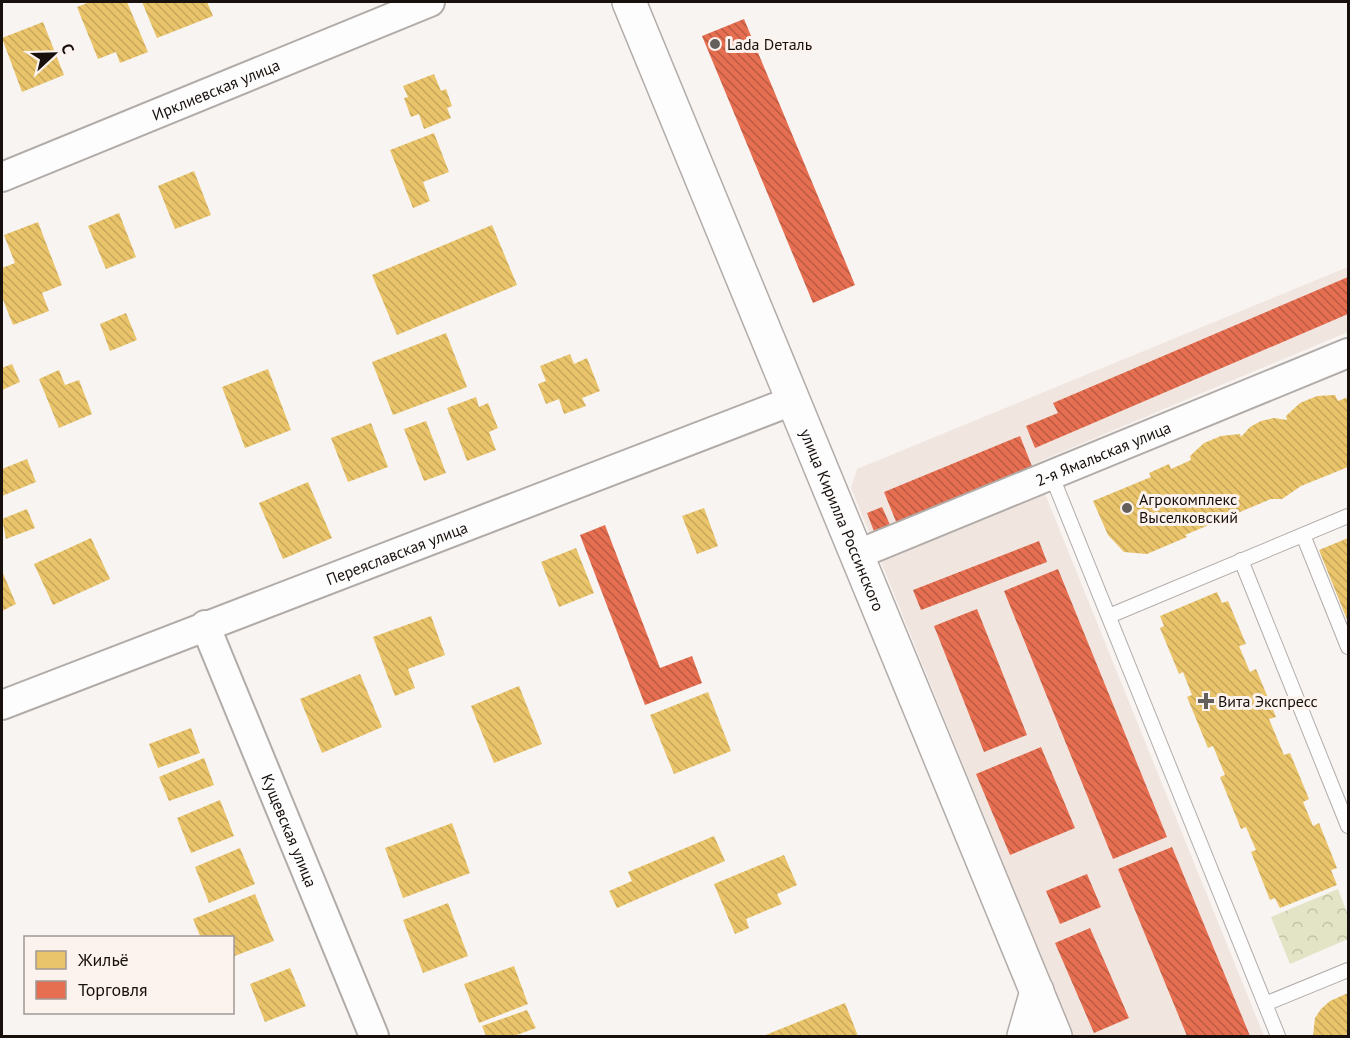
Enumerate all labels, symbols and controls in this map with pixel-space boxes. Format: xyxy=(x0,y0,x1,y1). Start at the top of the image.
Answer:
north arrow xyxy=(24,24,84,84)
place label: Lada Dеталь xyxy=(727,34,812,54)
marker: Lada Dеталь xyxy=(708,37,722,51)
text: С xyxy=(57,40,79,56)
street label: Ирклиевская улица xyxy=(149,55,283,125)
street label: 2-я Ямальская улица xyxy=(1032,417,1174,490)
street label: улица Кирилла Россинского xyxy=(796,426,889,614)
place label: Агрокомплекс Выселковский xyxy=(1139,489,1238,527)
marker: Агрокомплекс Выселковский xyxy=(1120,501,1134,515)
street label: Переяславская улица xyxy=(323,517,470,589)
place label: Вита Экспресс xyxy=(1218,691,1318,711)
marker: Вита Экспресс xyxy=(1199,694,1213,708)
street label: Кущевская улица xyxy=(257,771,322,890)
legend xyxy=(24,936,234,1014)
text: Жильё xyxy=(77,948,129,971)
text: Торговля xyxy=(78,978,148,1001)

